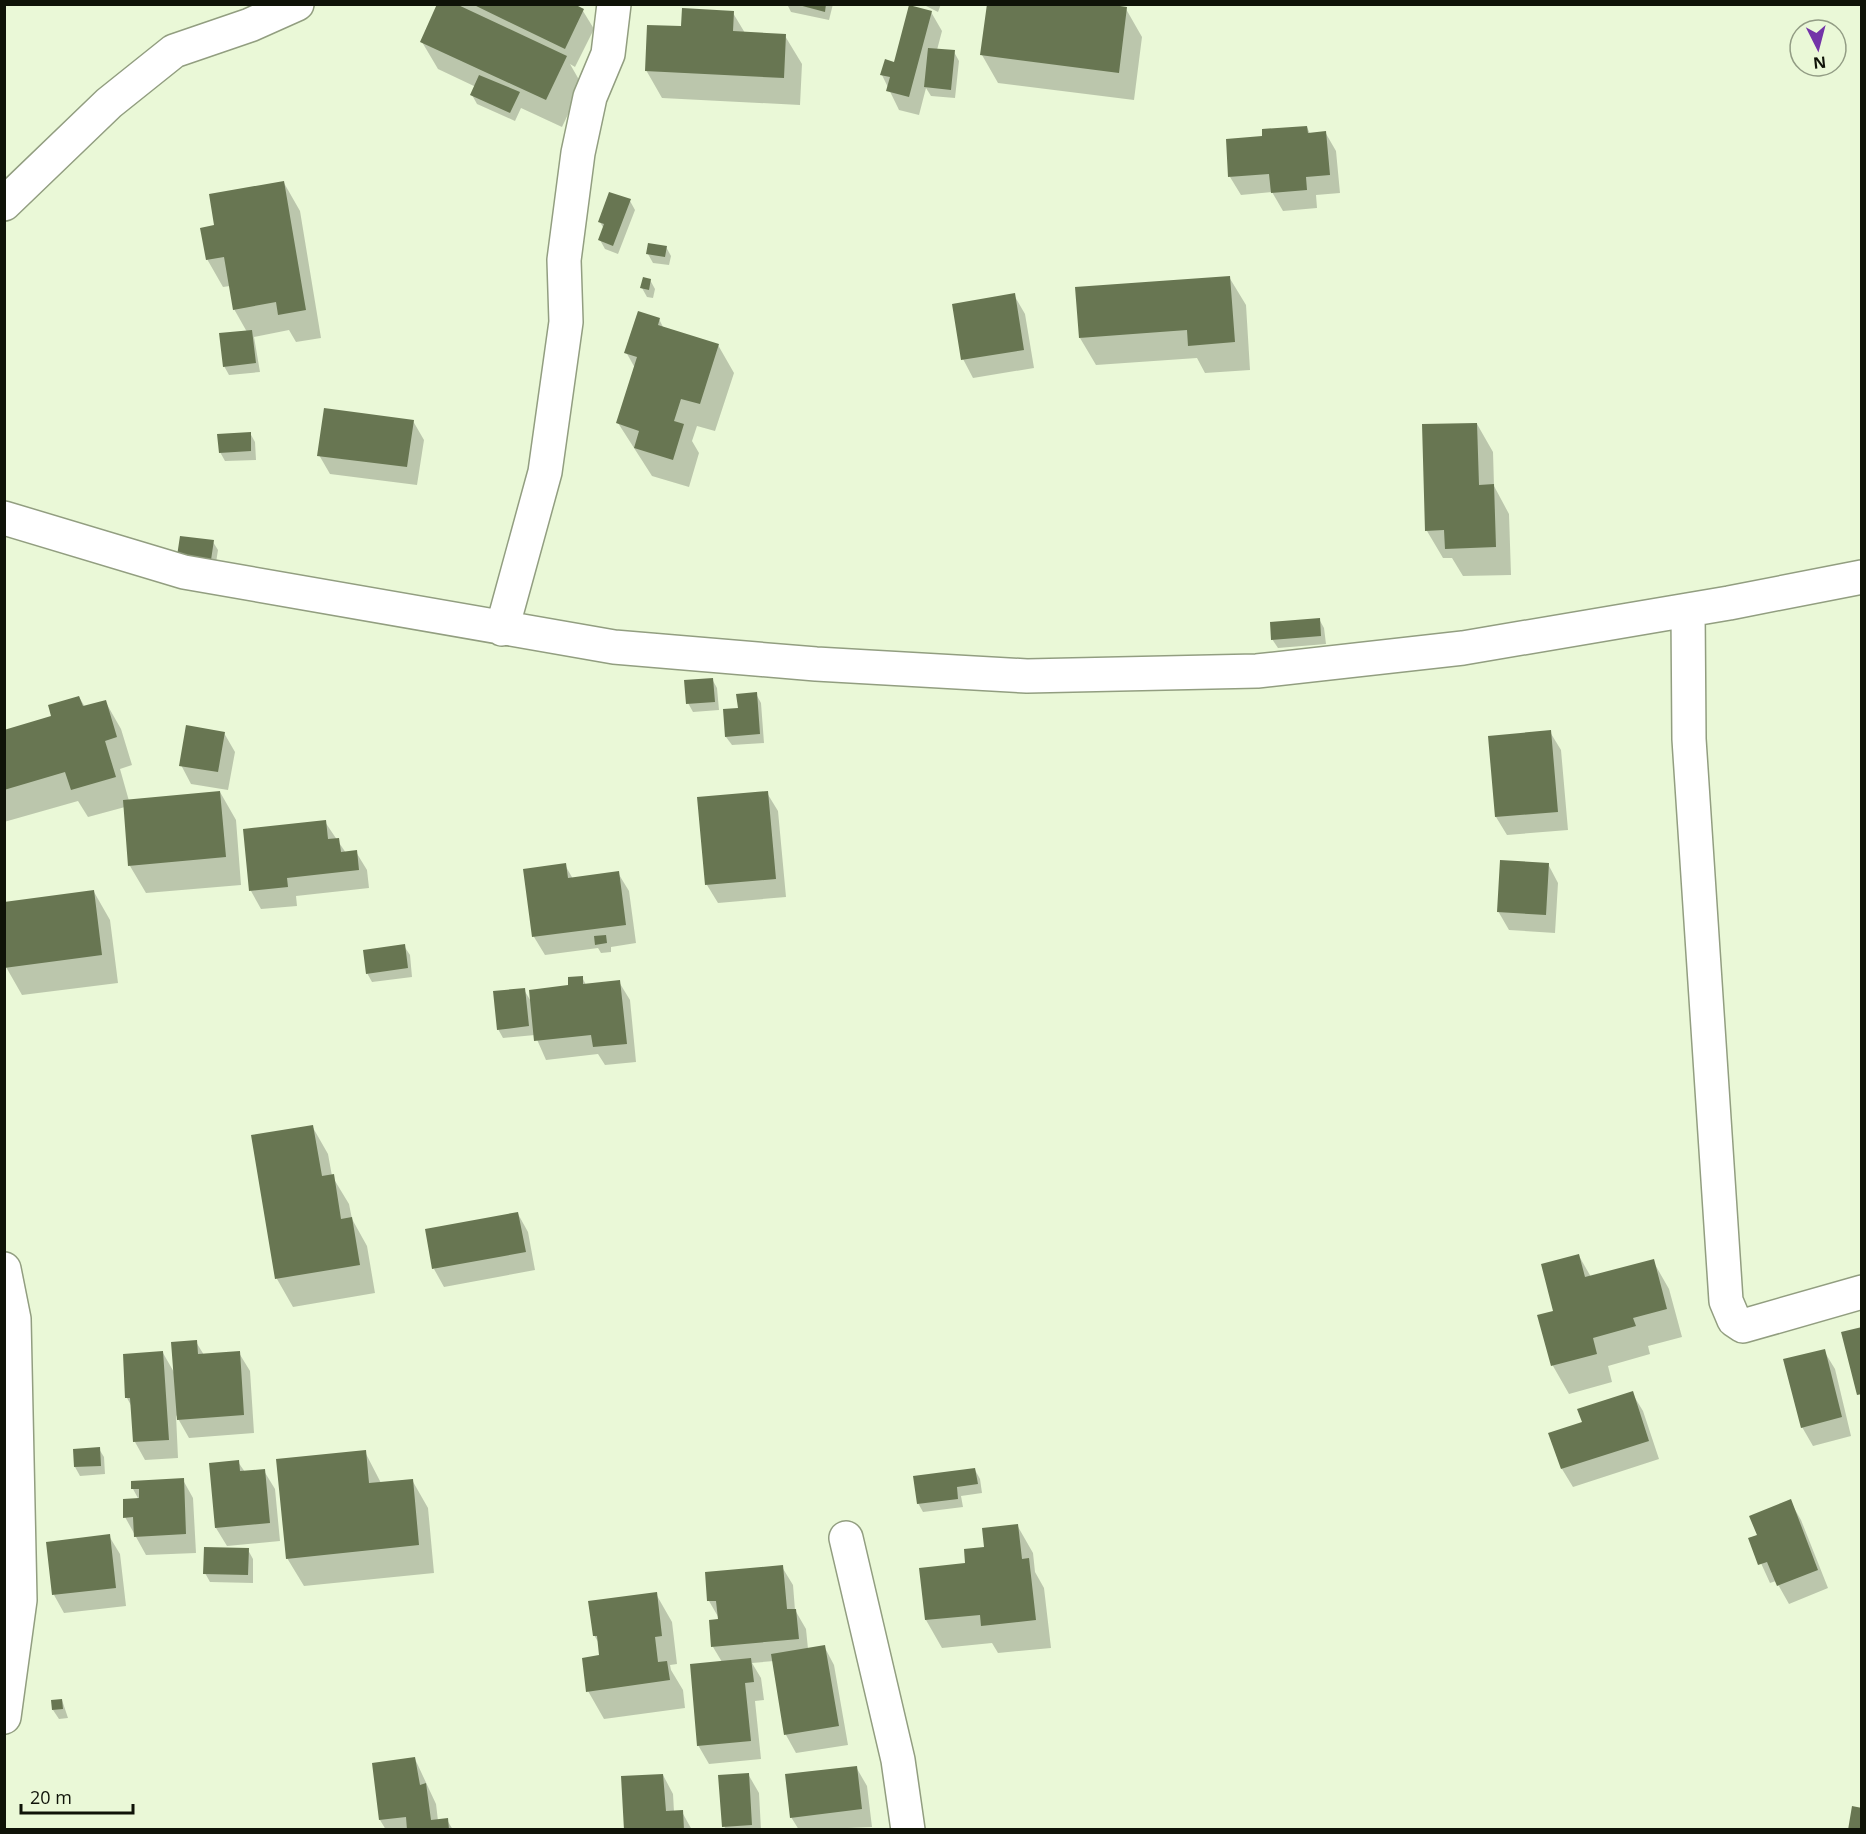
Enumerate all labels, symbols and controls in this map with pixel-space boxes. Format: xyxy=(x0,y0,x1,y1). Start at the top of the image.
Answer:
north arrow xyxy=(1788,18,1848,78)
text: N xyxy=(1812,51,1827,75)
scale bar xyxy=(21,1777,134,1815)
text: 20 m xyxy=(30,1785,72,1809)

